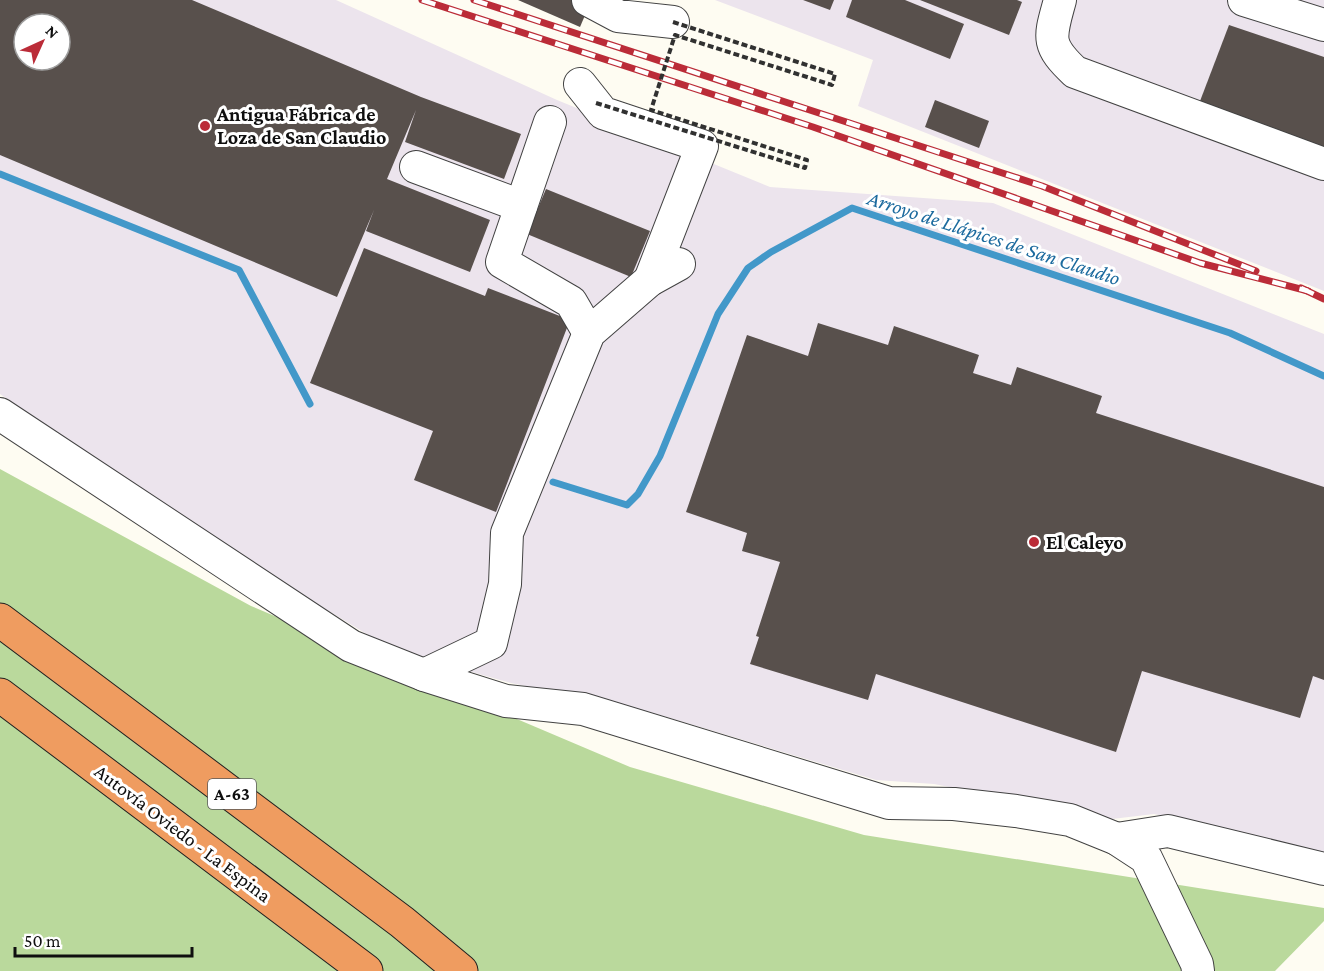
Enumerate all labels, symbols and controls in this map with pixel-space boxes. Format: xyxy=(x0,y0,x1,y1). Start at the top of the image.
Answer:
north arrow xyxy=(12,12,72,72)
text: N xyxy=(42,22,62,42)
place label: Antigua Fábrica de Loza de San Claudio xyxy=(216,103,386,148)
marker: Antigua Fábrica de Loza de San Claudio xyxy=(198,119,212,133)
water label: Arroyo de Llápices de San Claudio xyxy=(864,185,1123,290)
place label: El Caleyo xyxy=(1046,531,1124,553)
marker: El Caleyo xyxy=(1027,535,1041,549)
street label: Autovía Oviedo - La Espina xyxy=(90,760,275,907)
road number: A-63 xyxy=(208,779,256,809)
scale bar xyxy=(15,920,192,958)
text: 50 m xyxy=(24,931,61,951)

